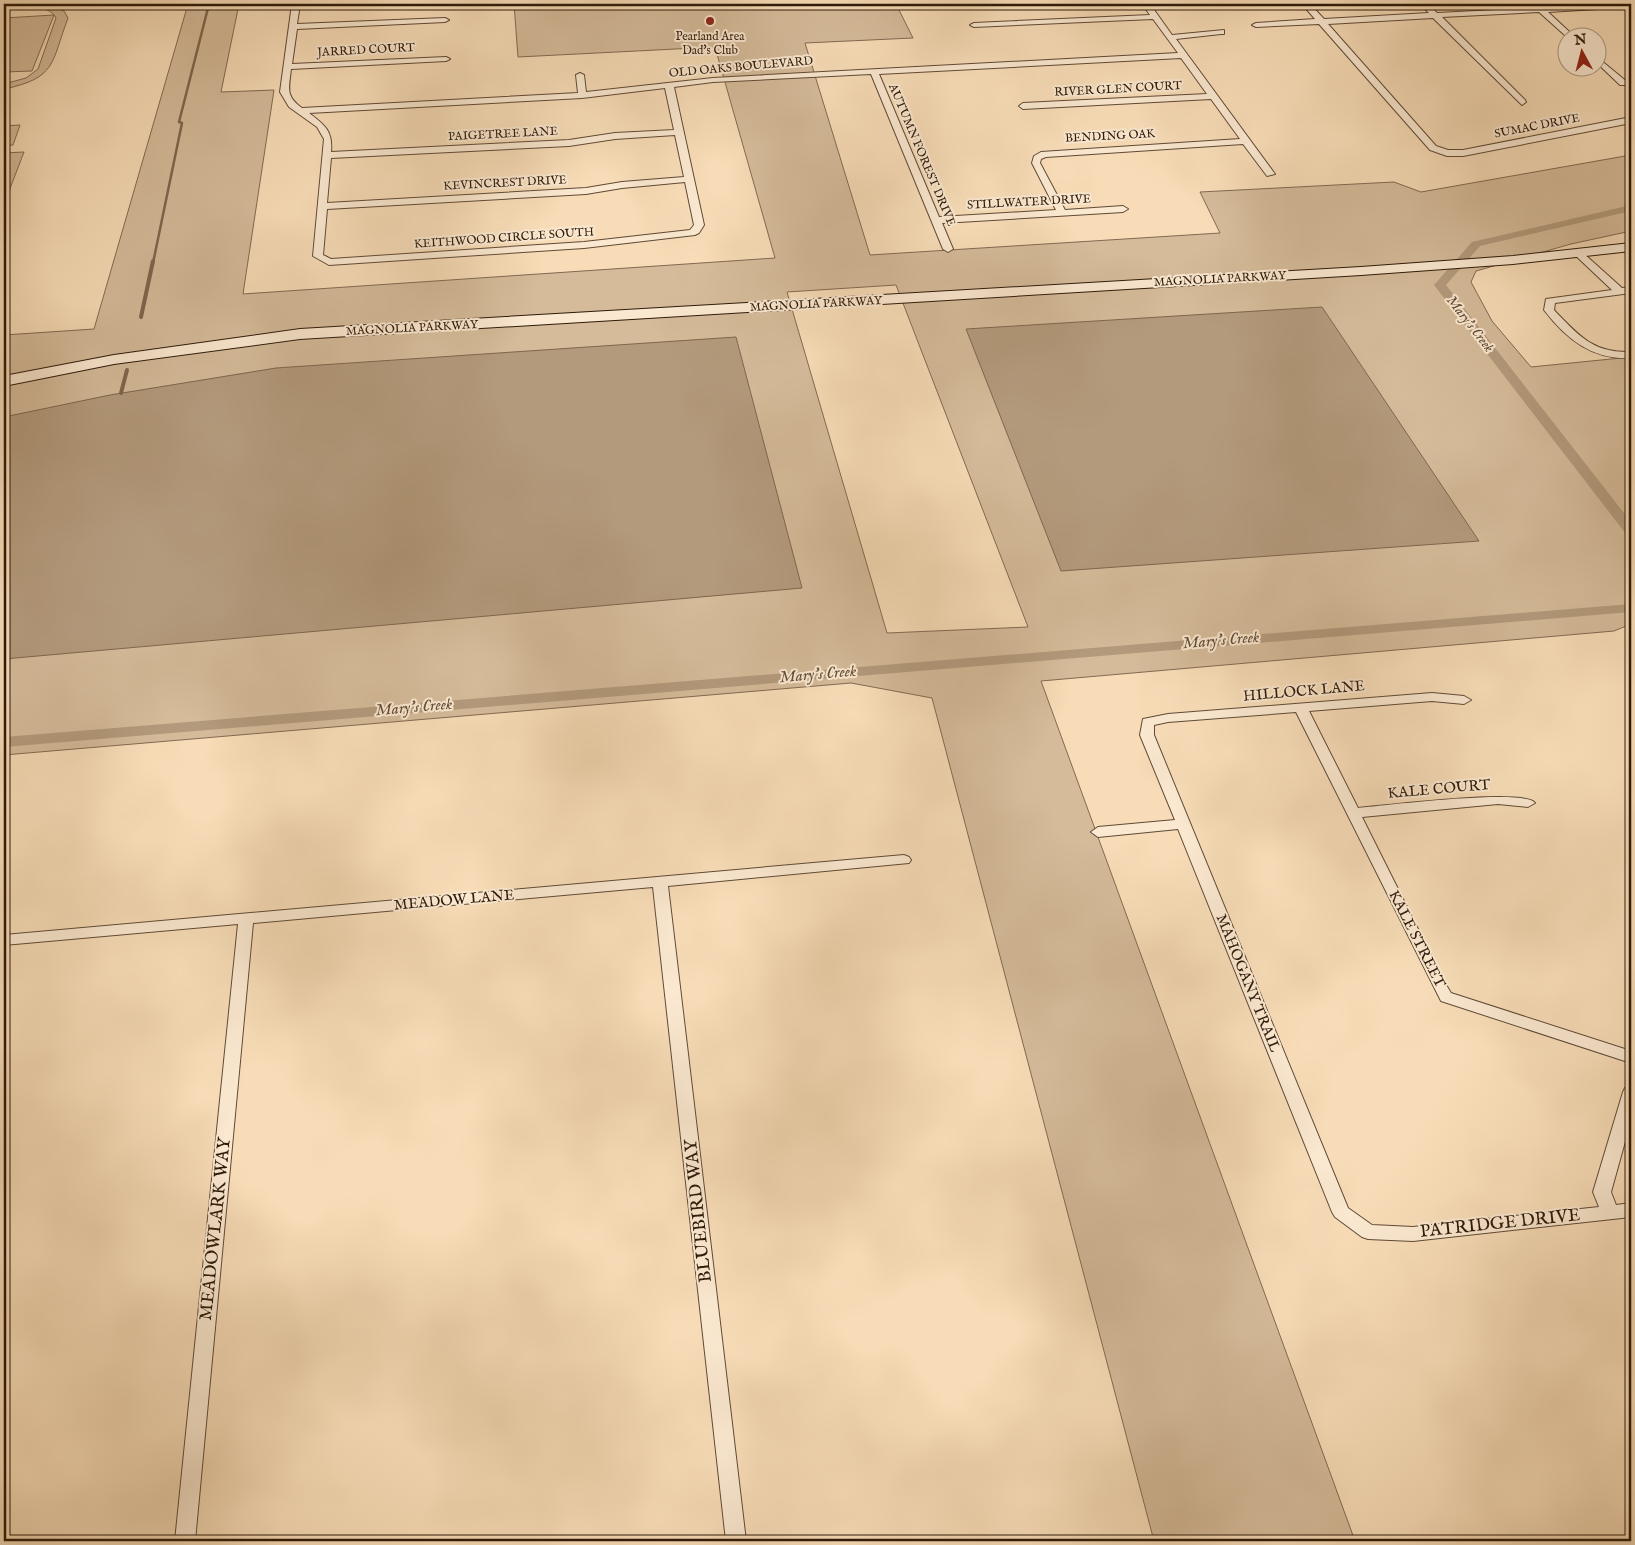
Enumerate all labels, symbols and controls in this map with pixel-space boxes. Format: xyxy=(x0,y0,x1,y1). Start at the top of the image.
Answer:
marker: Pearland Area Dad's Club xyxy=(704,15,716,27)
north arrow xyxy=(1558,28,1608,78)
place label: Pearland Area Dad's Club xyxy=(676,29,745,58)
text: N xyxy=(1572,30,1588,50)
street label: JARRED COURT xyxy=(315,40,415,61)
street label: OLD OAKS BOULEVARD xyxy=(668,53,814,81)
street label: RIVER GLEN COURT xyxy=(1054,78,1182,100)
street label: AUTUMN FOREST DRIVE xyxy=(885,81,959,229)
street label: SUMAC DRIVE xyxy=(1493,110,1581,142)
street label: PAIGETREE LANE xyxy=(448,124,558,144)
street label: BENDING OAK xyxy=(1065,126,1156,146)
street label: KEVINCREST DRIVE xyxy=(443,172,567,194)
street label: STILLWATER DRIVE xyxy=(967,191,1091,213)
street label: KEITHWOOD CIRCLE SOUTH xyxy=(413,224,595,252)
street label: MAGNOLIA PARKWAY xyxy=(1153,268,1287,290)
water label: Mary's Creek xyxy=(1442,292,1498,356)
street label: MAGNOLIA PARKWAY xyxy=(749,293,883,315)
street label: MAGNOLIA PARKWAY xyxy=(345,317,479,339)
water label: Mary's Creek xyxy=(1182,628,1261,654)
water label: Mary's Creek xyxy=(779,662,858,688)
street label: HILLOCK LANE xyxy=(1242,676,1366,706)
water label: Mary's Creek xyxy=(375,695,454,721)
street label: KALE COURT xyxy=(1387,775,1491,803)
street label: MEADOW LANE xyxy=(393,885,515,915)
street label: KALE STREET xyxy=(1384,887,1450,991)
street label: MAHOGANY TRAIL xyxy=(1212,911,1285,1055)
street label: MEADOWLARK WAY xyxy=(195,1136,237,1322)
street label: BLUEBIRD WAY xyxy=(680,1137,718,1284)
street label: PATRIDGE DRIVE xyxy=(1419,1204,1581,1244)

